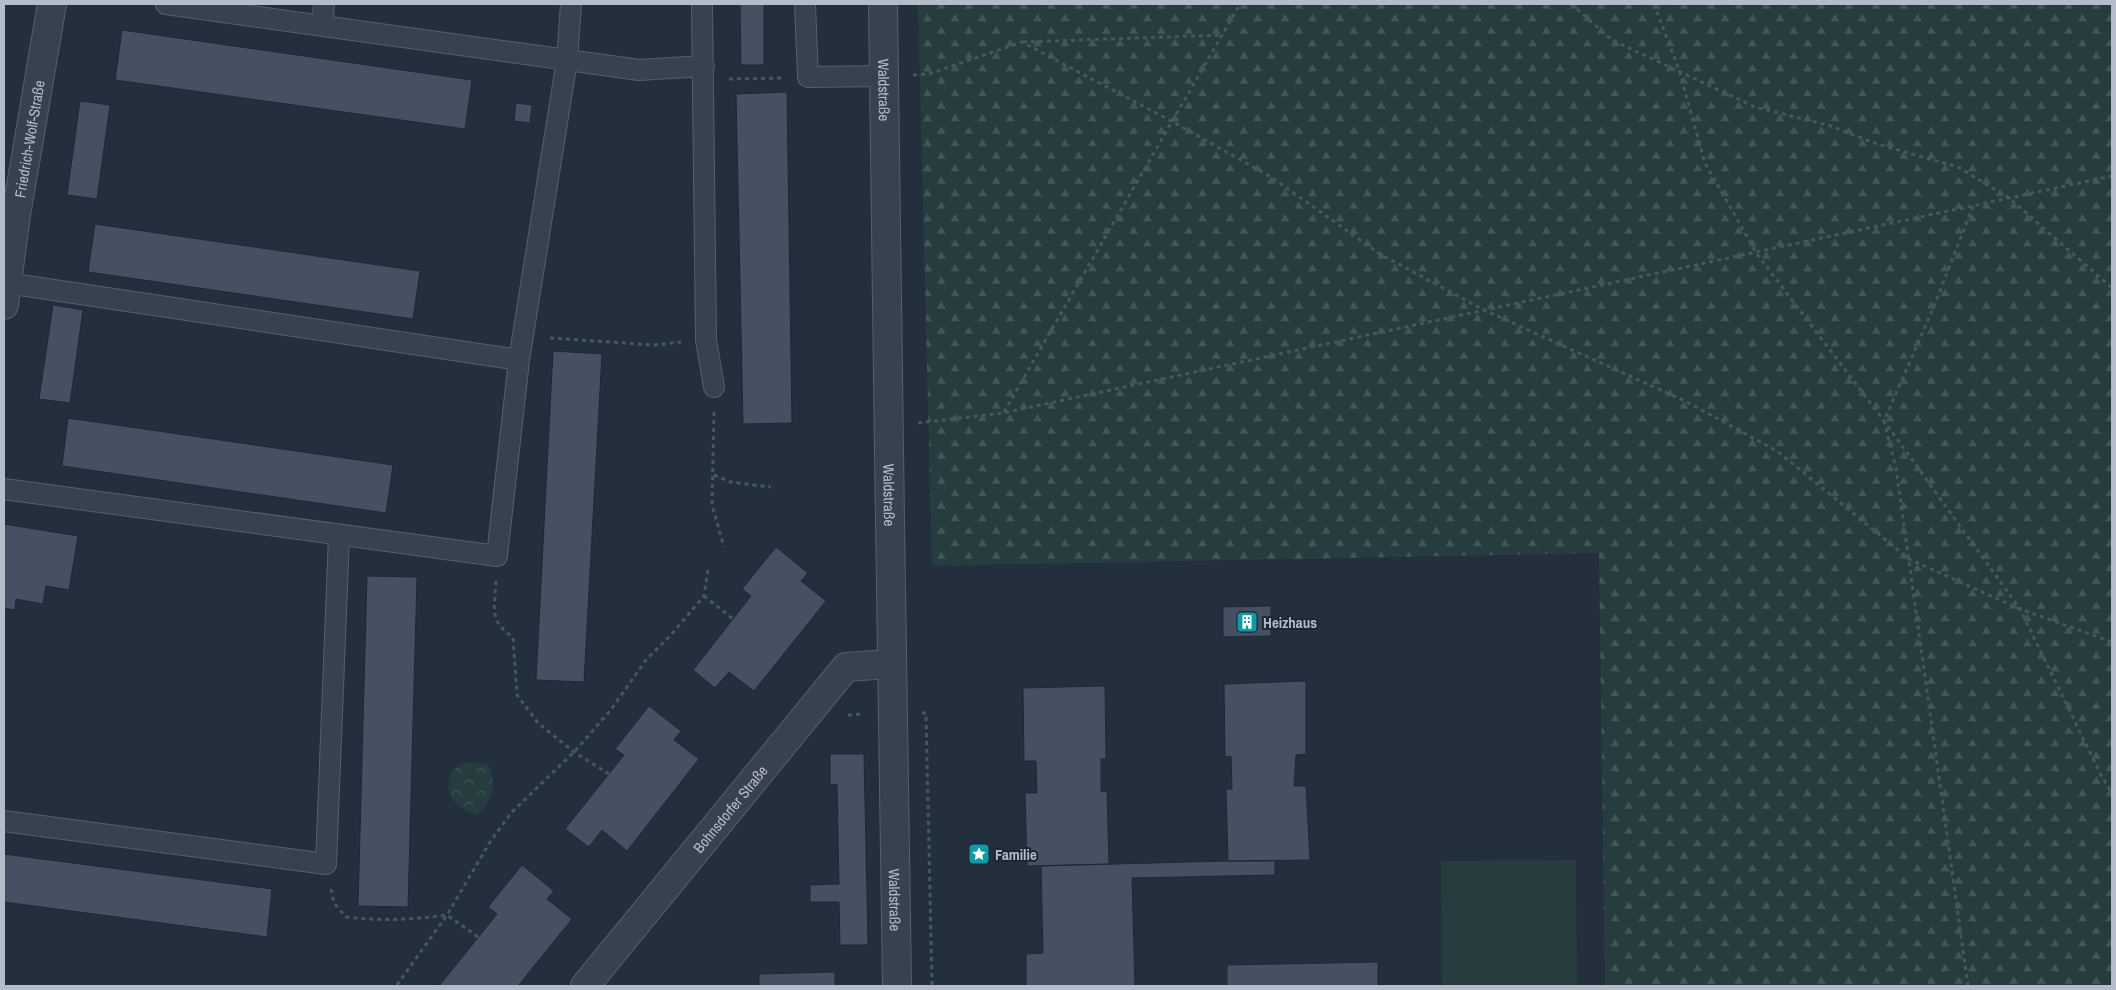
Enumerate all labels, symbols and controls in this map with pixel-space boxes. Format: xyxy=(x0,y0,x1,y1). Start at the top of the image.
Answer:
street label: Waldstraße xyxy=(873,59,895,122)
street label: Friedrich-Wolf-Straße xyxy=(9,78,49,199)
street label: Waldstraße xyxy=(879,464,900,526)
building icon: Heizhaus xyxy=(1235,610,1259,634)
place label: Heizhaus xyxy=(1263,612,1317,633)
street label: Bohnsdorfer Straße xyxy=(688,760,772,857)
place icon: Familie xyxy=(967,842,991,866)
place label: Familie xyxy=(995,844,1037,865)
street label: Waldstraße xyxy=(884,869,906,932)

